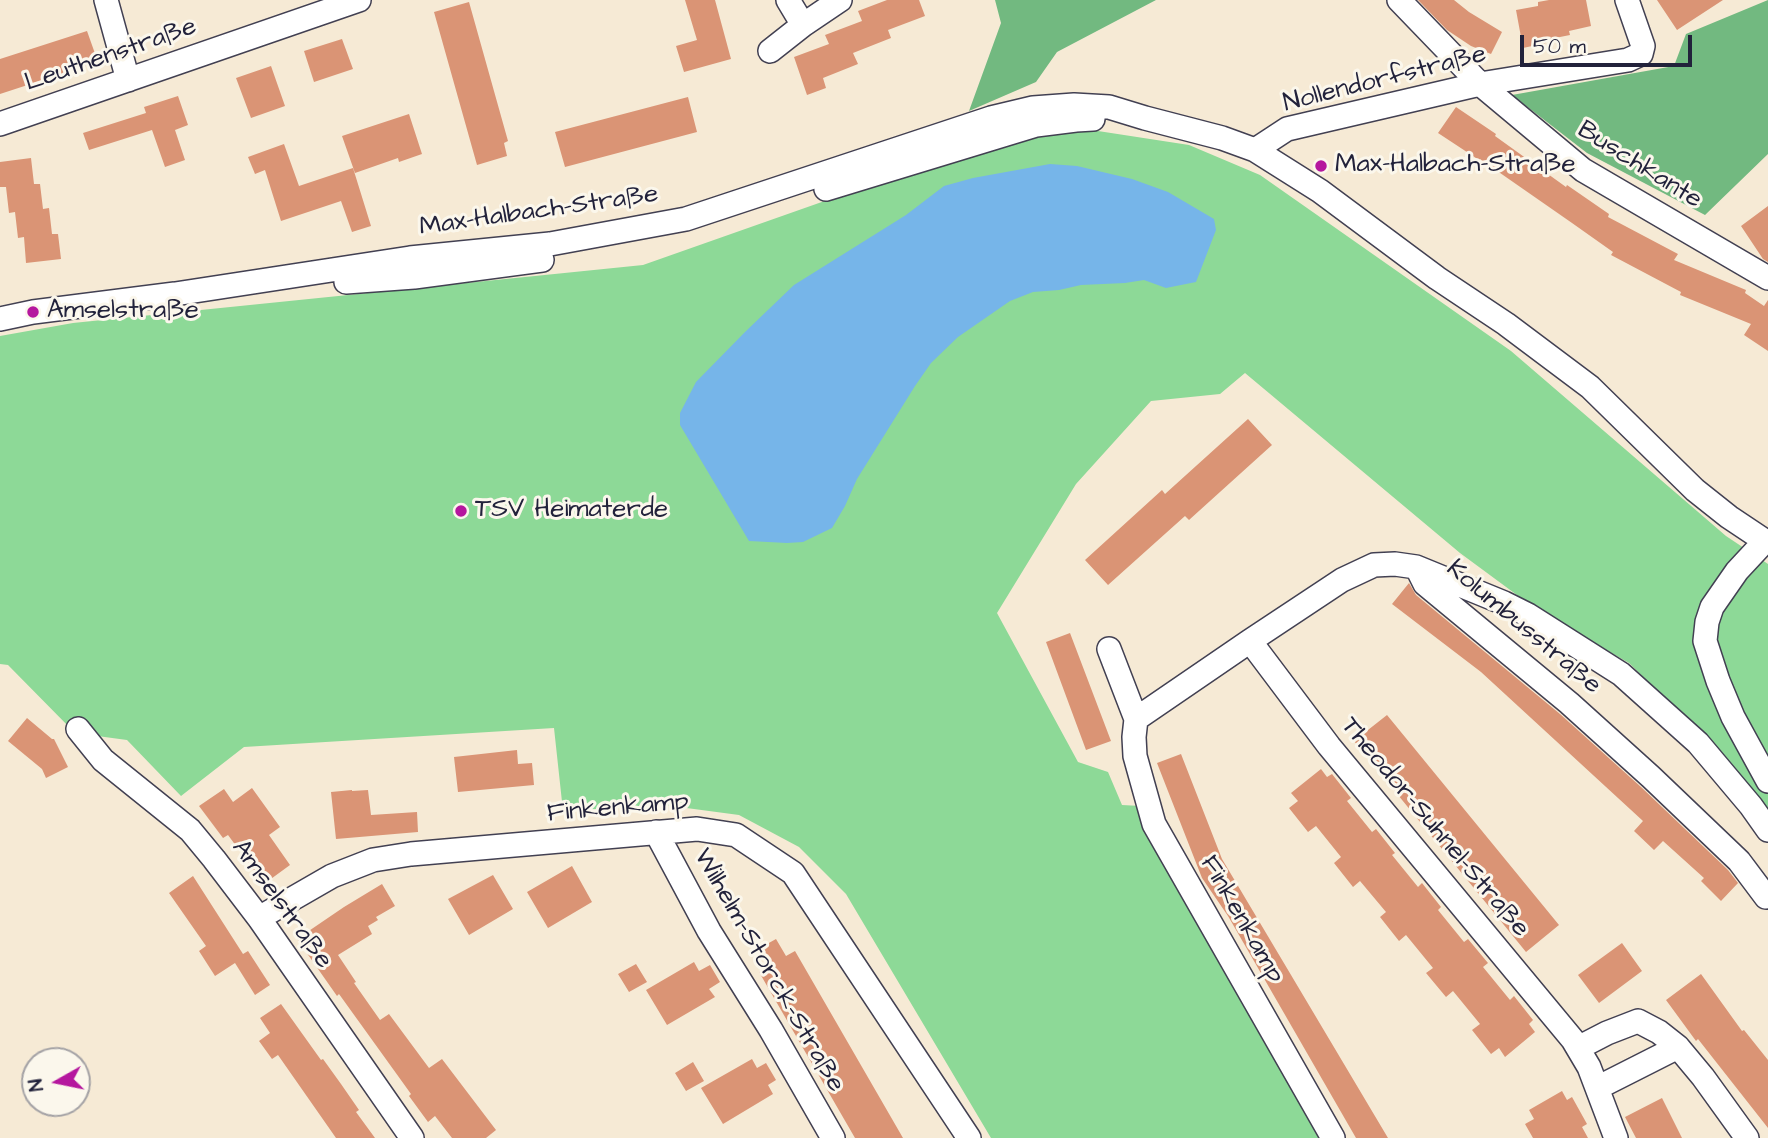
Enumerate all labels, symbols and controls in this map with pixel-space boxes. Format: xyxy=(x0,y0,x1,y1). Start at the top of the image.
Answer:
street label: Leuthenstraße xyxy=(21,12,201,100)
scale bar xyxy=(1523,21,1694,65)
text: 50 m xyxy=(1533,32,1586,61)
street label: Nollendorfstraße xyxy=(1281,40,1489,120)
street label: Buschkante xyxy=(1571,115,1707,217)
place label: Max-Halbach-Straße xyxy=(1335,150,1576,182)
marker: Max-Halbach-Straße xyxy=(1313,158,1329,174)
street label: Max-Halbach-Straße xyxy=(418,180,660,244)
place label: Amselstraße xyxy=(47,296,199,328)
marker: Amselstraße xyxy=(25,304,41,320)
place label: TSV Heimaterde xyxy=(475,495,668,527)
marker: TSV Heimaterde xyxy=(453,503,469,519)
street label: Kolumbusstraße xyxy=(1439,554,1607,702)
street label: Theodor-Suhnel-Straße xyxy=(1333,712,1535,944)
street label: Finkenkamp xyxy=(546,787,690,831)
street label: Amselstraße xyxy=(224,834,338,976)
street label: Wilhelm-Storck-Straße xyxy=(686,844,850,1098)
street label: Finkenkamp xyxy=(1192,851,1290,989)
north arrow xyxy=(21,1047,91,1117)
text: N xyxy=(22,1077,51,1093)

